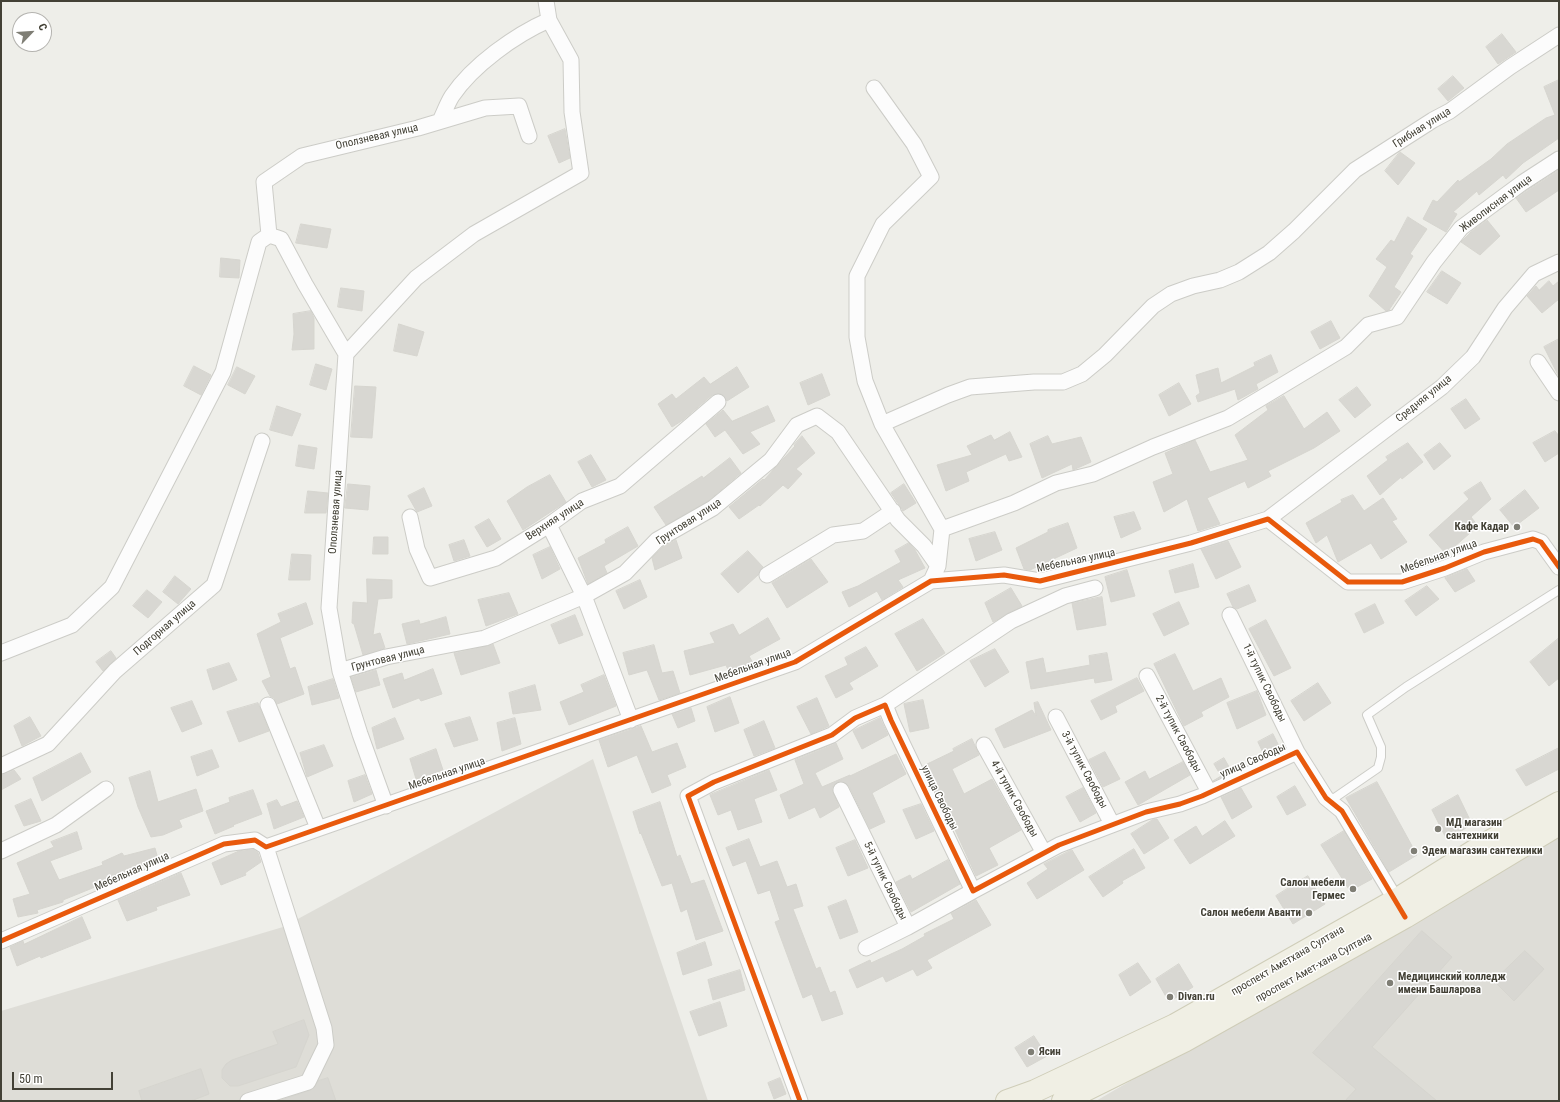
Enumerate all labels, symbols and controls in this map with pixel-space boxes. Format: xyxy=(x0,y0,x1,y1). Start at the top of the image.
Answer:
north arrow xyxy=(12,12,52,52)
text: С xyxy=(35,22,50,33)
street label: Грибная улица xyxy=(1391,105,1453,151)
street label: Оползневая улица xyxy=(335,121,419,153)
street label: Живописная улица xyxy=(1457,173,1535,235)
street label: Средняя улица xyxy=(1393,372,1455,426)
street label: Оползневая улица xyxy=(326,470,346,554)
street label: Верхняя улица xyxy=(523,496,587,544)
street label: Грунтовая улица xyxy=(654,496,724,548)
place label: Кафе Кадар xyxy=(1455,520,1509,534)
marker: Кафе Кадар xyxy=(1512,522,1522,532)
street label: Мебельная улица xyxy=(1399,537,1479,577)
street label: Мебельная улица xyxy=(1035,546,1117,576)
street label: Подгорная улица xyxy=(131,597,199,659)
street label: 1-й тупик Свободы xyxy=(1239,642,1289,724)
street label: Грунтовая улица xyxy=(350,644,426,674)
street label: Мебельная улица xyxy=(713,646,793,686)
street label: 2-й тупик Свободы xyxy=(1152,693,1204,775)
street label: 3-й тупик Свободы xyxy=(1058,729,1110,811)
street label: улица Свободы xyxy=(1218,741,1288,781)
street label: Мебельная улица xyxy=(407,755,487,793)
street label: 4-й тупик Свободы xyxy=(987,758,1041,840)
street label: улица Свободы xyxy=(918,764,960,832)
place label: МД магазин сантехники xyxy=(1446,816,1502,842)
marker: МД магазин сантехники xyxy=(1433,824,1443,834)
street label: 5-й тупик Свободы xyxy=(860,840,910,922)
place label: Эдем магазин сантехники xyxy=(1422,844,1542,858)
marker: Эдем магазин сантехники xyxy=(1409,846,1419,856)
street label: Мебельная улица xyxy=(93,850,171,894)
place label: Салон мебели Гермес xyxy=(1280,876,1345,902)
marker: Салон мебели Гермес xyxy=(1348,884,1358,894)
place label: Салон мебели Аванти xyxy=(1200,906,1301,920)
marker: Салон мебели Аванти xyxy=(1304,908,1314,918)
street label: проспект Аметхана Султана xyxy=(1229,923,1347,999)
street label: проспект Амет-хана Султана xyxy=(1253,930,1375,1006)
place label: Медицинский колледж имени Башларова xyxy=(1398,970,1506,996)
marker: Медицинский колледж имени Башларова xyxy=(1385,978,1395,988)
place label: Divan.ru xyxy=(1178,990,1215,1004)
marker: Divan.ru xyxy=(1165,992,1175,1002)
place label: Ясин xyxy=(1039,1045,1061,1059)
marker: Ясин xyxy=(1026,1047,1036,1057)
scale bar xyxy=(14,1064,115,1090)
text: 50 m xyxy=(19,1072,43,1086)

